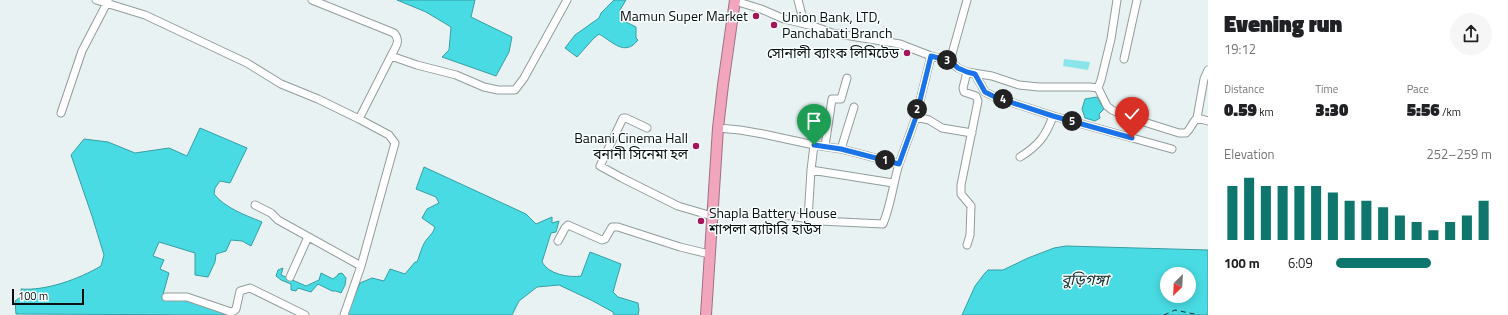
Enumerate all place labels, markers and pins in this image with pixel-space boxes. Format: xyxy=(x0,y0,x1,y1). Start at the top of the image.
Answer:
place label: Mamun Super Market xyxy=(620,5,748,26)
place label: Union Bank, LTD, Panchabati Branch xyxy=(782,6,892,43)
marker: Mamun Super Market xyxy=(751,11,761,21)
marker: Union Bank, LTD, Panchabati Branch xyxy=(769,20,779,30)
place label: সোনালী ব্যাংক লিমিটেড xyxy=(767,42,900,63)
marker: সোনালী ব্যাংক লিমিটেড xyxy=(902,48,912,58)
pin: 3 xyxy=(937,50,957,70)
pin: 4 xyxy=(993,89,1013,109)
pin xyxy=(1115,97,1149,138)
pin: 2 xyxy=(907,99,927,119)
pin xyxy=(797,104,831,145)
pin: 5 xyxy=(1062,111,1082,131)
place label: Banani Cinema Hall বনানী সিনেমা হল xyxy=(574,127,689,164)
marker: Banani Cinema Hall বনানী সিনেমা হল xyxy=(691,141,701,151)
pin: 1 xyxy=(875,150,895,170)
place label: Shapla Battery House শাপলা ব্যাটারি হাউস xyxy=(708,202,837,239)
marker: Shapla Battery House শাপলা ব্যাটারি হাউস xyxy=(696,216,706,226)

